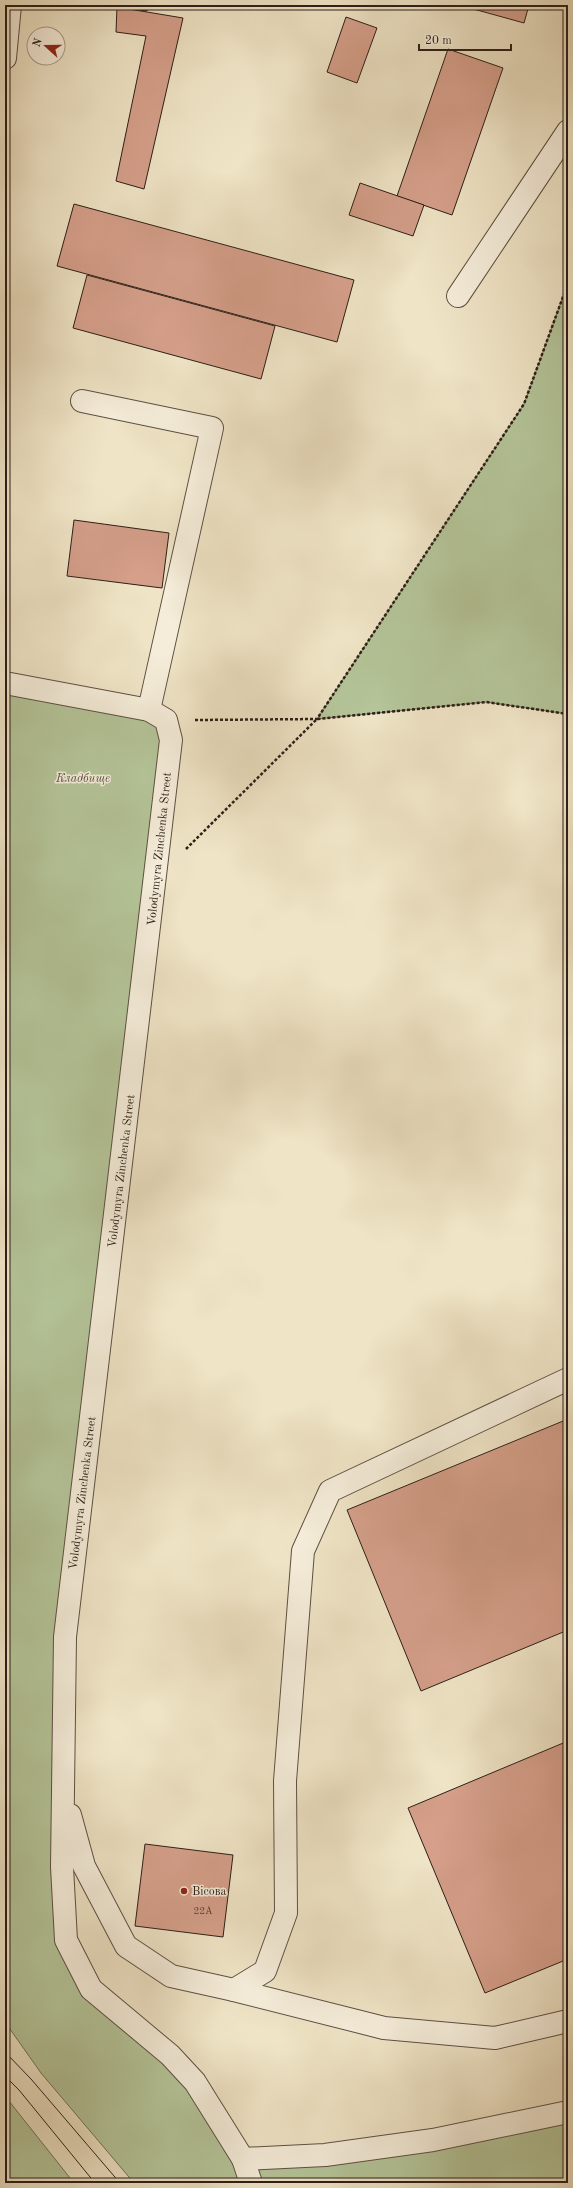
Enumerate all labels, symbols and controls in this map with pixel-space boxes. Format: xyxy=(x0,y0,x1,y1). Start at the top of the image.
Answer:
north arrow xyxy=(26,26,66,66)
scale bar xyxy=(419,26,511,52)
text: 20 m xyxy=(425,35,452,47)
text: N xyxy=(31,37,45,49)
park label: Кладбище xyxy=(55,772,110,785)
street label: Volodymyra Zinchenka Street xyxy=(146,772,174,927)
street label: Volodymyra Zinchenka Street xyxy=(107,1094,137,1249)
street label: Volodymyra Zinchenka Street xyxy=(68,1416,98,1571)
place label: Вісова xyxy=(192,1885,226,1898)
marker: Вісова xyxy=(179,1886,189,1896)
house number: 22А xyxy=(193,1906,213,1916)

